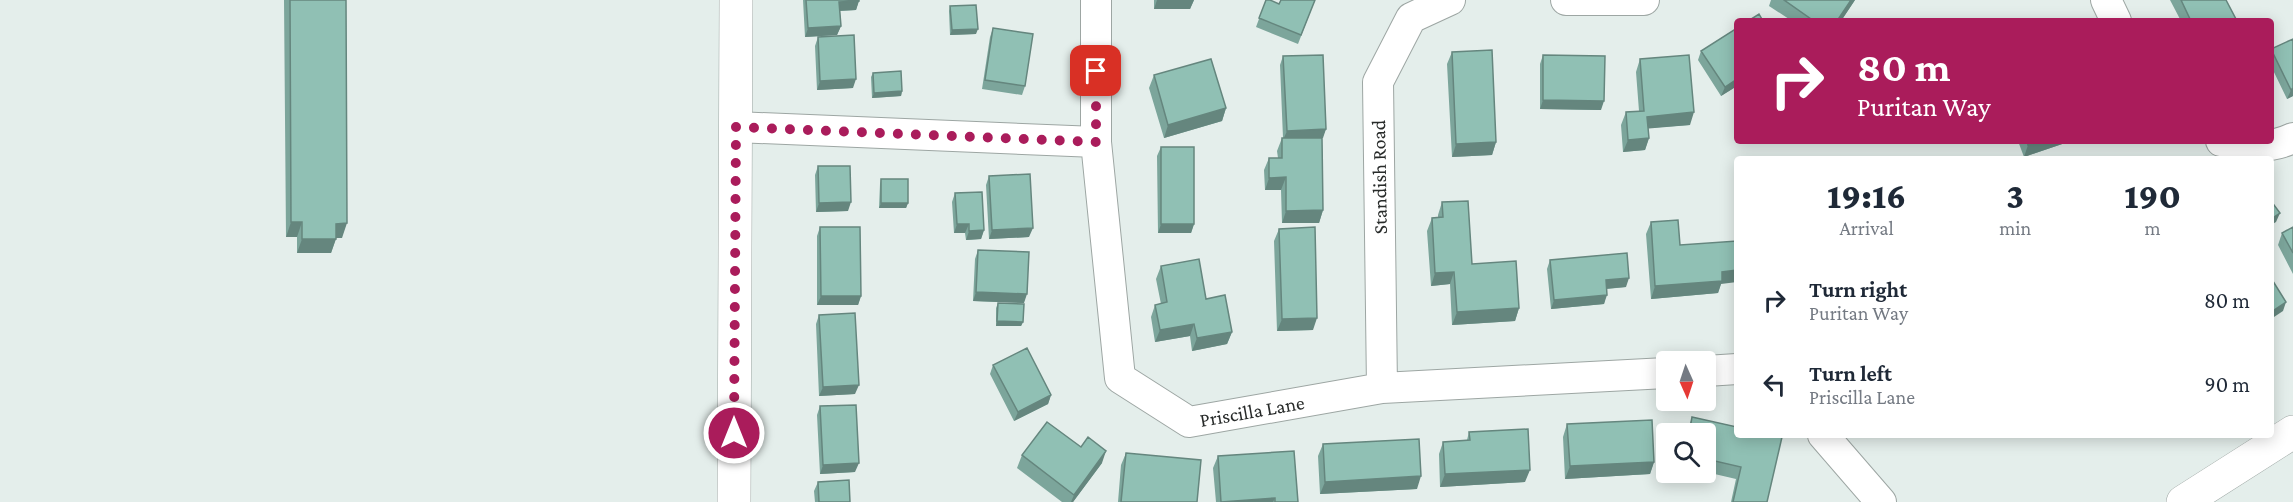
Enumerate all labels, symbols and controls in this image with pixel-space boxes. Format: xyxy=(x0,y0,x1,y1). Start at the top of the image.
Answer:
icon: right xyxy=(1758,42,1836,120)
text: 80 m xyxy=(1857,43,1951,90)
pin xyxy=(1070,45,1121,96)
icon: arrive xyxy=(1079,54,1112,87)
text: Puritan Way xyxy=(1857,92,1991,122)
street label: Standish Road xyxy=(1367,119,1391,234)
text: 19:16 xyxy=(1827,176,1906,216)
text: 3 xyxy=(2006,176,2024,216)
text: 190 xyxy=(2124,176,2181,216)
text: Arrival xyxy=(1839,217,1894,239)
text: min xyxy=(1999,217,2031,239)
text: m xyxy=(2145,217,2161,239)
text: Turn right xyxy=(1809,277,1907,302)
icon: right xyxy=(1758,284,1791,317)
text: 80 m xyxy=(2204,288,2250,313)
text: Puritan Way xyxy=(1809,302,1908,324)
north arrow xyxy=(1656,351,1716,411)
map controls xyxy=(1656,351,1716,483)
text: Turn left xyxy=(1809,361,1892,386)
icon: left xyxy=(1758,368,1791,401)
text: 90 m xyxy=(2205,372,2250,397)
text: Priscilla Lane xyxy=(1809,386,1915,408)
street label: Priscilla Lane xyxy=(1198,391,1306,431)
position arrow xyxy=(702,401,766,465)
button: search xyxy=(1656,423,1716,483)

